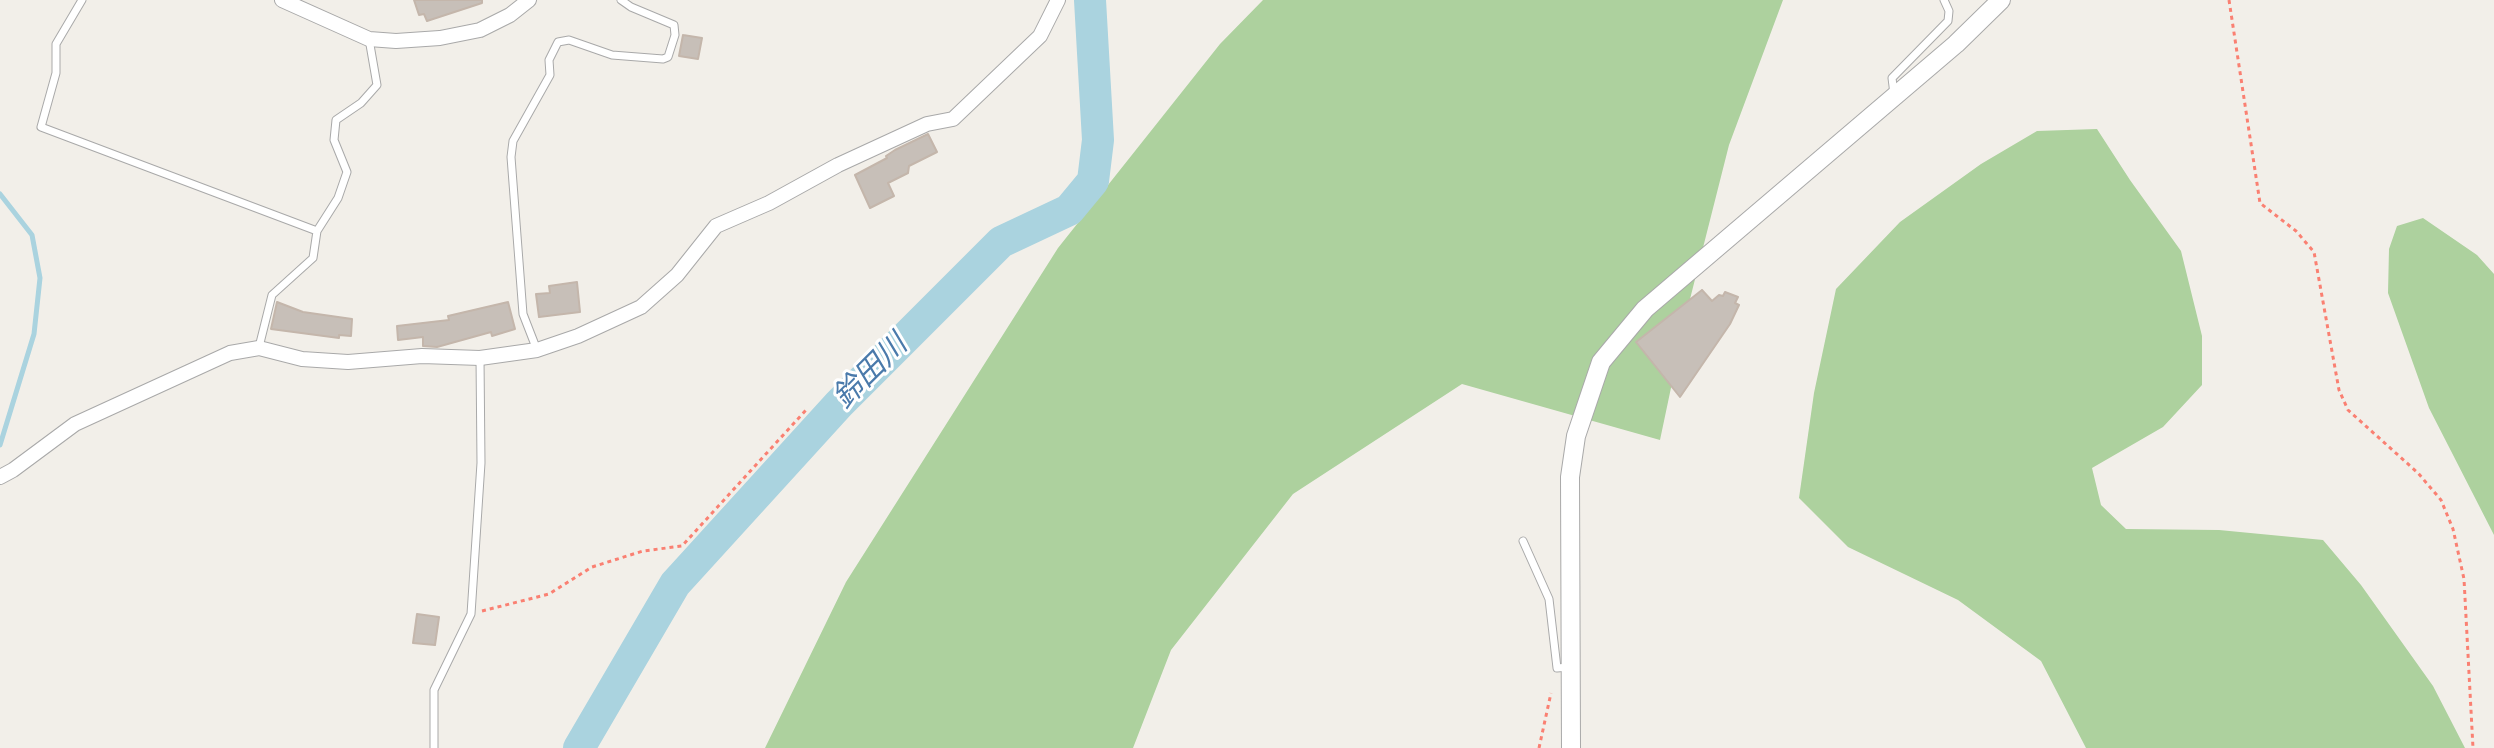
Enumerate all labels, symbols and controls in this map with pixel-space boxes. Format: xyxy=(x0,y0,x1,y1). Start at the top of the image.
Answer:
water label: 鈴田川 xyxy=(826,327,916,417)

